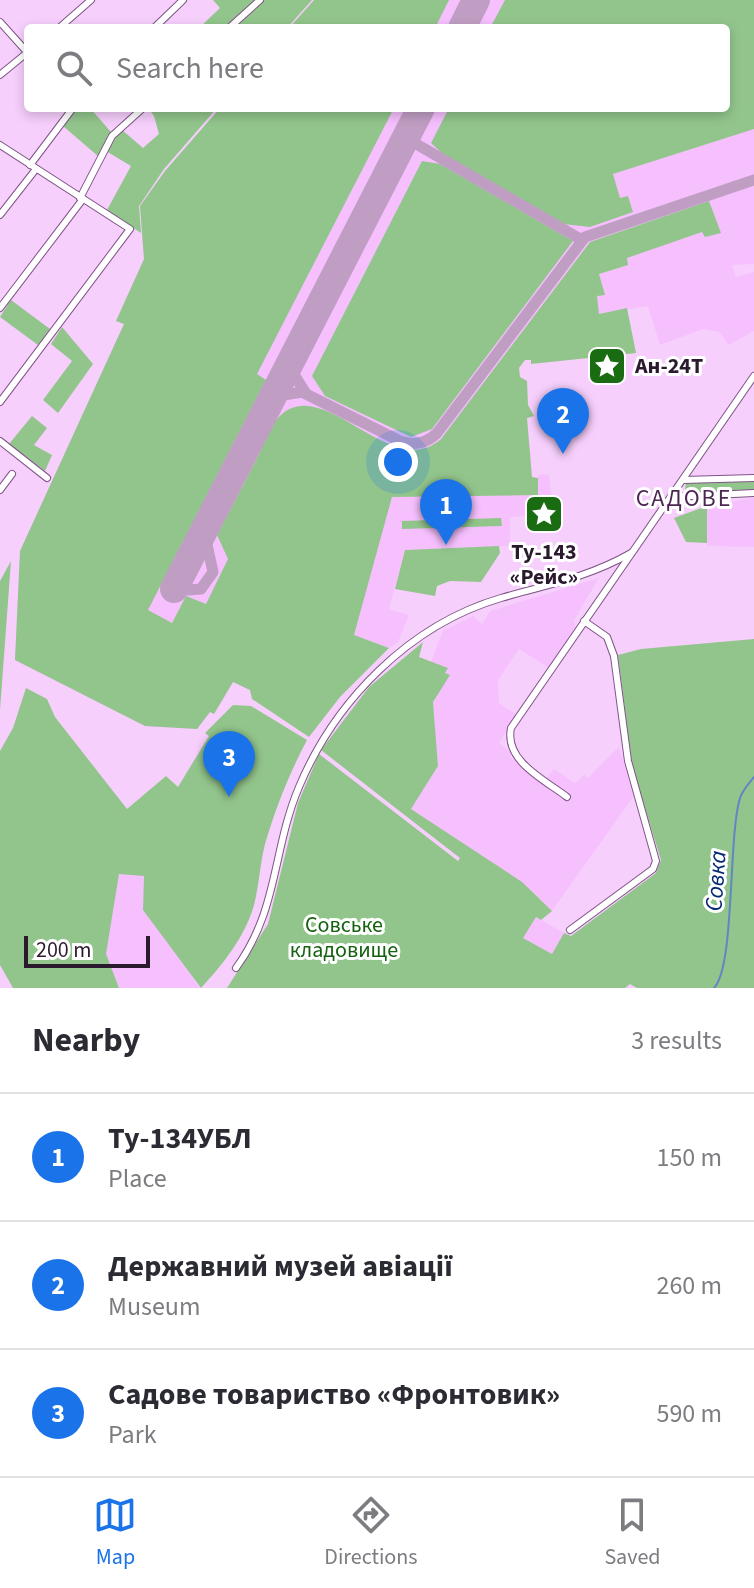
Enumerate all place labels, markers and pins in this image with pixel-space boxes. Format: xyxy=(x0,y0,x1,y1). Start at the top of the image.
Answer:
place icon: Ан-24Т xyxy=(586,345,628,387)
place label: Ан-24Т xyxy=(634,350,703,382)
pin: 2 xyxy=(537,388,589,454)
pin: 1 xyxy=(420,479,472,545)
place icon: Ту-143 «Рейс» xyxy=(523,493,565,535)
place label: Ту-143 «Рейс» xyxy=(510,536,578,593)
pin: 3 xyxy=(203,731,255,797)

